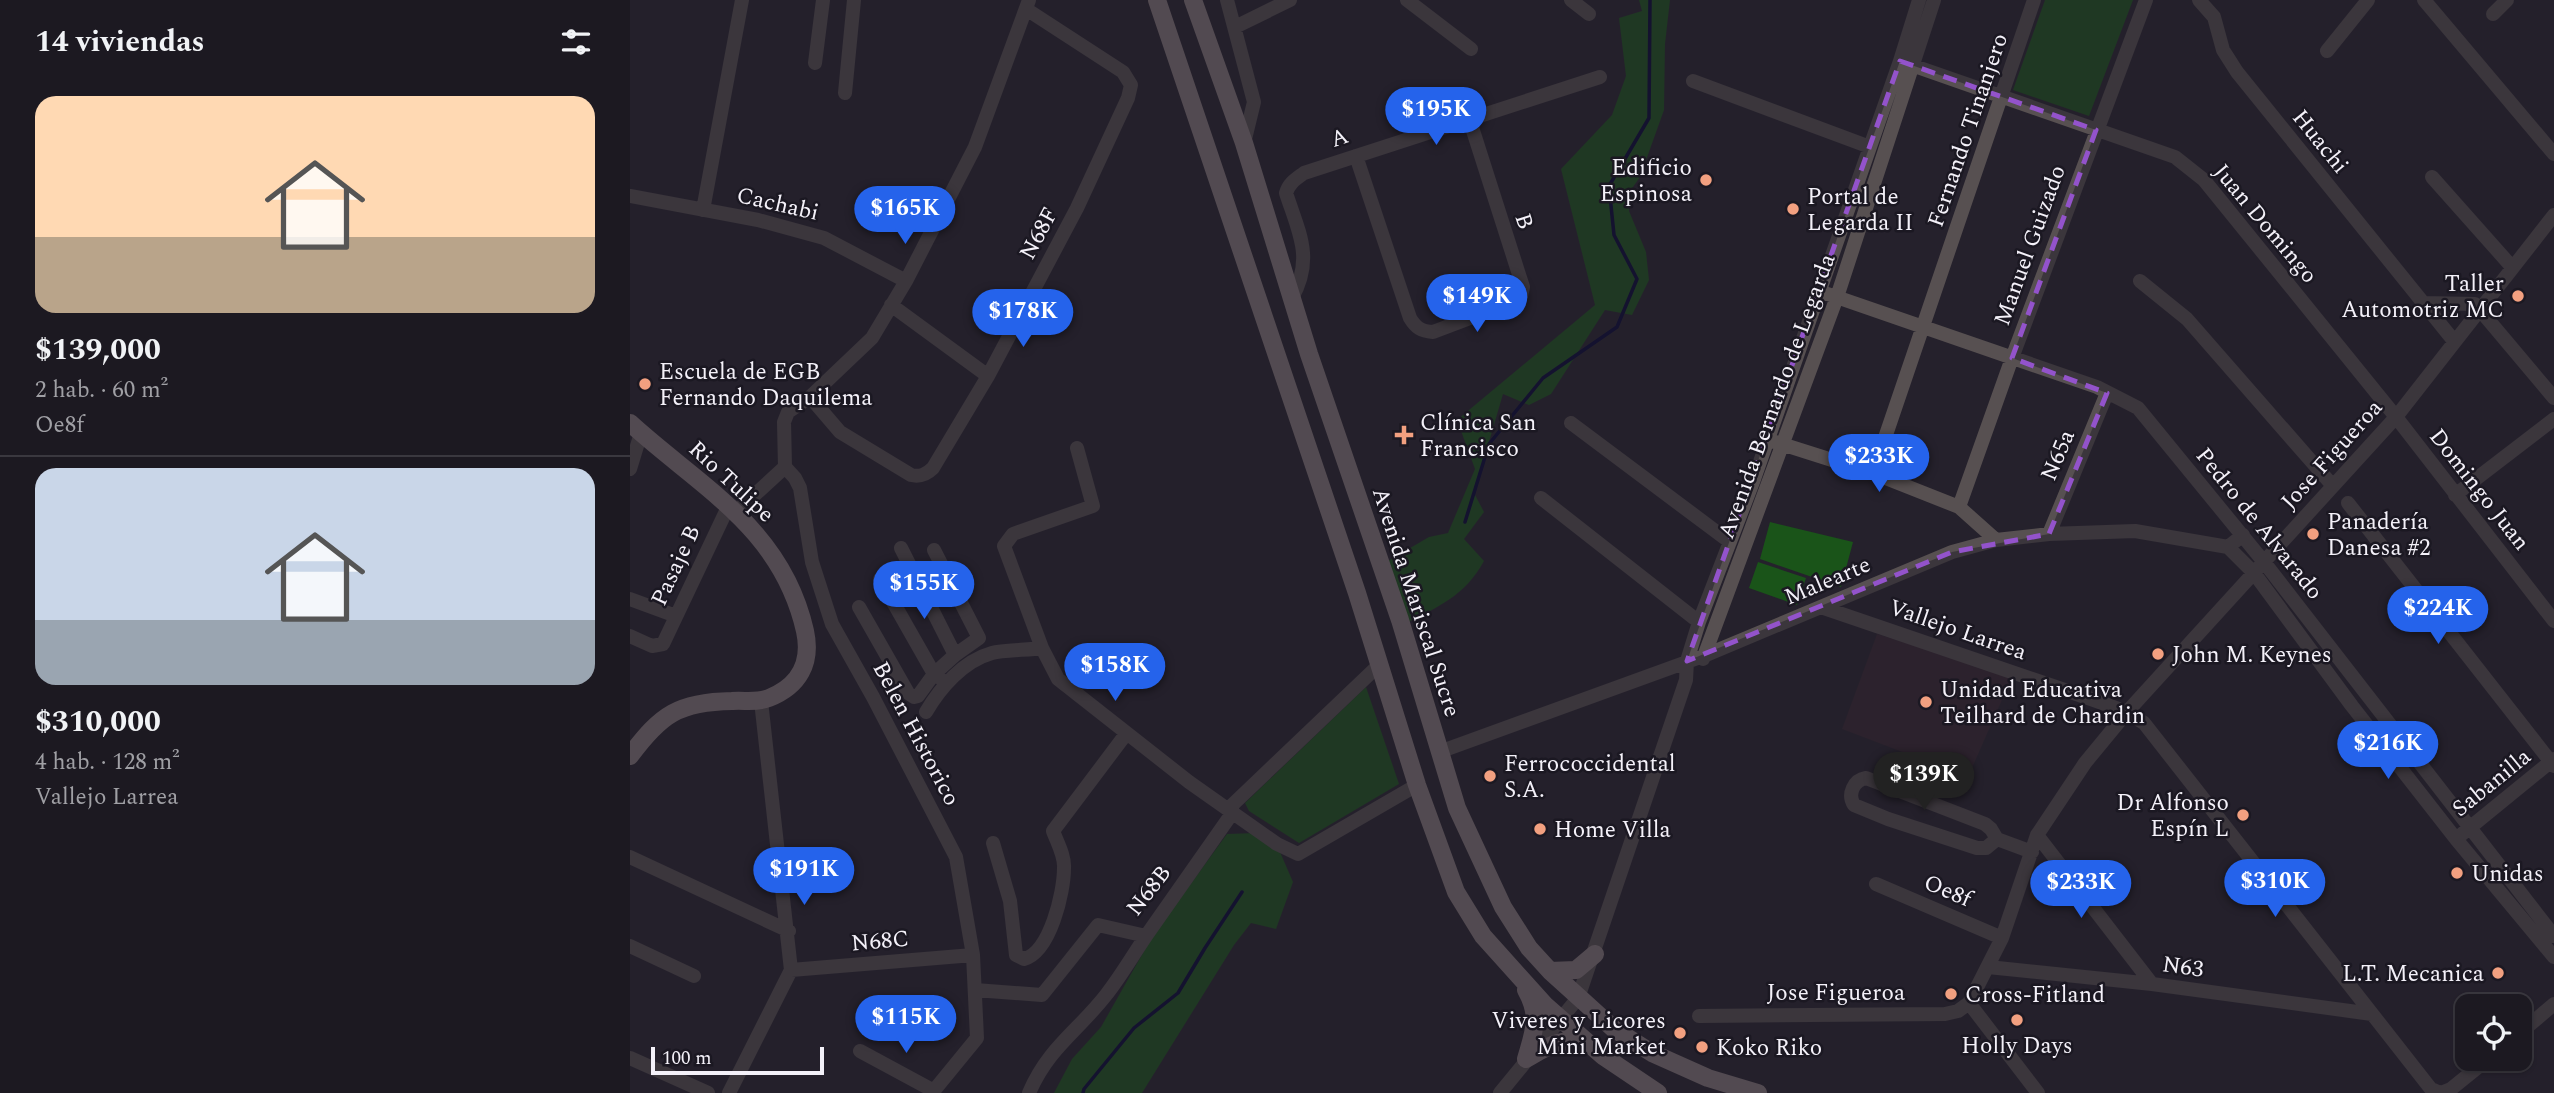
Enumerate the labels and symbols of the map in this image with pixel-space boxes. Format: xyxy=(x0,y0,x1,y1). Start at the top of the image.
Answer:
street label: Fernando Tinanjero xyxy=(1919,29,2018,232)
pin: $195K xyxy=(1387,88,1485,147)
street label: Huachi xyxy=(2283,102,2357,182)
street label: A xyxy=(1326,119,1353,158)
place label: Edificio Espinosa xyxy=(1600,151,1692,212)
street label: Juan Domingo xyxy=(2204,156,2326,292)
street label: Manuel Guizado xyxy=(1985,160,2076,331)
marker: Edificio Espinosa xyxy=(1698,172,1714,188)
street label: Cachabi xyxy=(733,178,822,231)
place label: Portal de Legarda II xyxy=(1807,180,1913,241)
pin: $165K xyxy=(856,187,954,246)
street label: N68F xyxy=(1011,201,1068,266)
marker: Portal de Legarda II xyxy=(1785,201,1801,217)
street label: B xyxy=(1505,209,1543,234)
street label: Avenida Bernardo de Legarda xyxy=(1709,249,1845,544)
place label: Taller Automotriz MC xyxy=(2341,267,2504,328)
pin: $149K xyxy=(1428,274,1526,334)
marker: Taller Automotriz MC xyxy=(2510,288,2526,304)
pin: $178K xyxy=(974,290,1072,349)
place label: Escuela de EGB Fernando Daquilema xyxy=(659,355,872,416)
marker: Escuela de EGB Fernando Daquilema xyxy=(637,376,653,392)
street label: Jose Figueroa xyxy=(2273,392,2391,518)
place label: Clínica San Francisco xyxy=(1420,406,1536,467)
street label: Domingo Juan xyxy=(2420,421,2538,559)
marker: Clínica San Francisco xyxy=(1394,425,1414,445)
street label: N65a xyxy=(2032,425,2085,487)
street label: Rio Tulipe xyxy=(680,433,782,531)
pin: $233K xyxy=(1830,434,1928,494)
street label: Pedro de Alvarado xyxy=(2186,440,2331,608)
street label: Avenida Mariscal Sucre xyxy=(1362,483,1469,722)
place label: Panadería Danesa #2 xyxy=(2327,505,2431,566)
street label: Pasaje B xyxy=(642,519,710,612)
marker: Panadería Danesa #2 xyxy=(2305,526,2321,542)
street label: Malearte xyxy=(1779,548,1876,615)
pin: $155K xyxy=(875,562,973,621)
pin: $224K xyxy=(2389,586,2487,646)
street label: Vallejo Larrea xyxy=(1884,590,2031,670)
place label: John M. Keynes xyxy=(2172,638,2332,673)
pin: $158K xyxy=(1066,644,1164,703)
marker: John M. Keynes xyxy=(2150,646,2166,662)
street label: Belen Historico xyxy=(863,655,969,812)
place label: Unidad Educativa Teilhard de Chardin xyxy=(1940,673,2145,734)
marker: Unidad Educativa Teilhard de Chardin xyxy=(1918,694,1934,710)
pin: $216K xyxy=(2339,722,2437,781)
street label: Sabanilla xyxy=(2445,740,2539,826)
place label: Ferrococcidental S.A. xyxy=(1504,747,1676,808)
pin: $139K xyxy=(1875,752,1973,812)
marker: Ferrococcidental S.A. xyxy=(1482,768,1498,784)
place label: Dr Alfonso Espín L xyxy=(2116,786,2229,847)
marker: Dr Alfonso Espín L xyxy=(2235,807,2251,823)
place label: Home Villa xyxy=(1554,813,1671,848)
marker: Home Villa xyxy=(1532,821,1548,837)
pin: $191K xyxy=(755,848,853,907)
place label: Unidas xyxy=(2471,857,2544,892)
street label: N68B xyxy=(1118,858,1180,924)
pin: $233K xyxy=(2032,860,2130,920)
pin: $310K xyxy=(2226,860,2324,919)
marker: Unidas xyxy=(2449,865,2465,881)
street label: Oe8f xyxy=(1918,866,1979,918)
street label: N68C xyxy=(850,922,911,961)
street label: N63 xyxy=(2160,947,2206,988)
place label: L.T. Mecanica xyxy=(2342,957,2484,992)
marker: L.T. Mecanica xyxy=(2490,965,2506,981)
street label: Jose Figueroa xyxy=(1767,976,1905,1011)
place label: Cross-Fitland xyxy=(1965,978,2105,1013)
marker: Cross-Fitland xyxy=(1943,986,1959,1002)
pin: $115K xyxy=(857,996,955,1055)
place label: Viveres y Licores Mini Market xyxy=(1491,1004,1666,1065)
marker: Holly Days xyxy=(2009,1012,2025,1028)
marker: Viveres y Licores Mini Market xyxy=(1672,1025,1688,1041)
place label: Holly Days xyxy=(1961,1029,2073,1064)
place label: Koko Riko xyxy=(1716,1031,1822,1066)
marker: Koko Riko xyxy=(1694,1039,1710,1055)
scale bar xyxy=(651,1044,824,1076)

